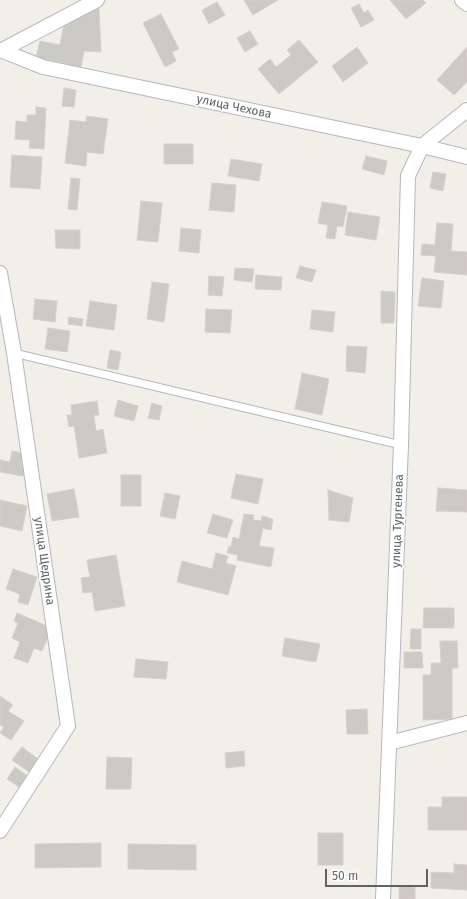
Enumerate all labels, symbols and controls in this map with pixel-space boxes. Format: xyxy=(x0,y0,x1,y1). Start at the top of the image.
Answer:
street label: улица Чехова xyxy=(195,92,273,122)
street label: улица Тургенева xyxy=(389,474,407,568)
street label: улица Щедрина xyxy=(31,516,57,606)
scale bar xyxy=(327,861,430,887)
text: 50 m xyxy=(332,869,358,883)

